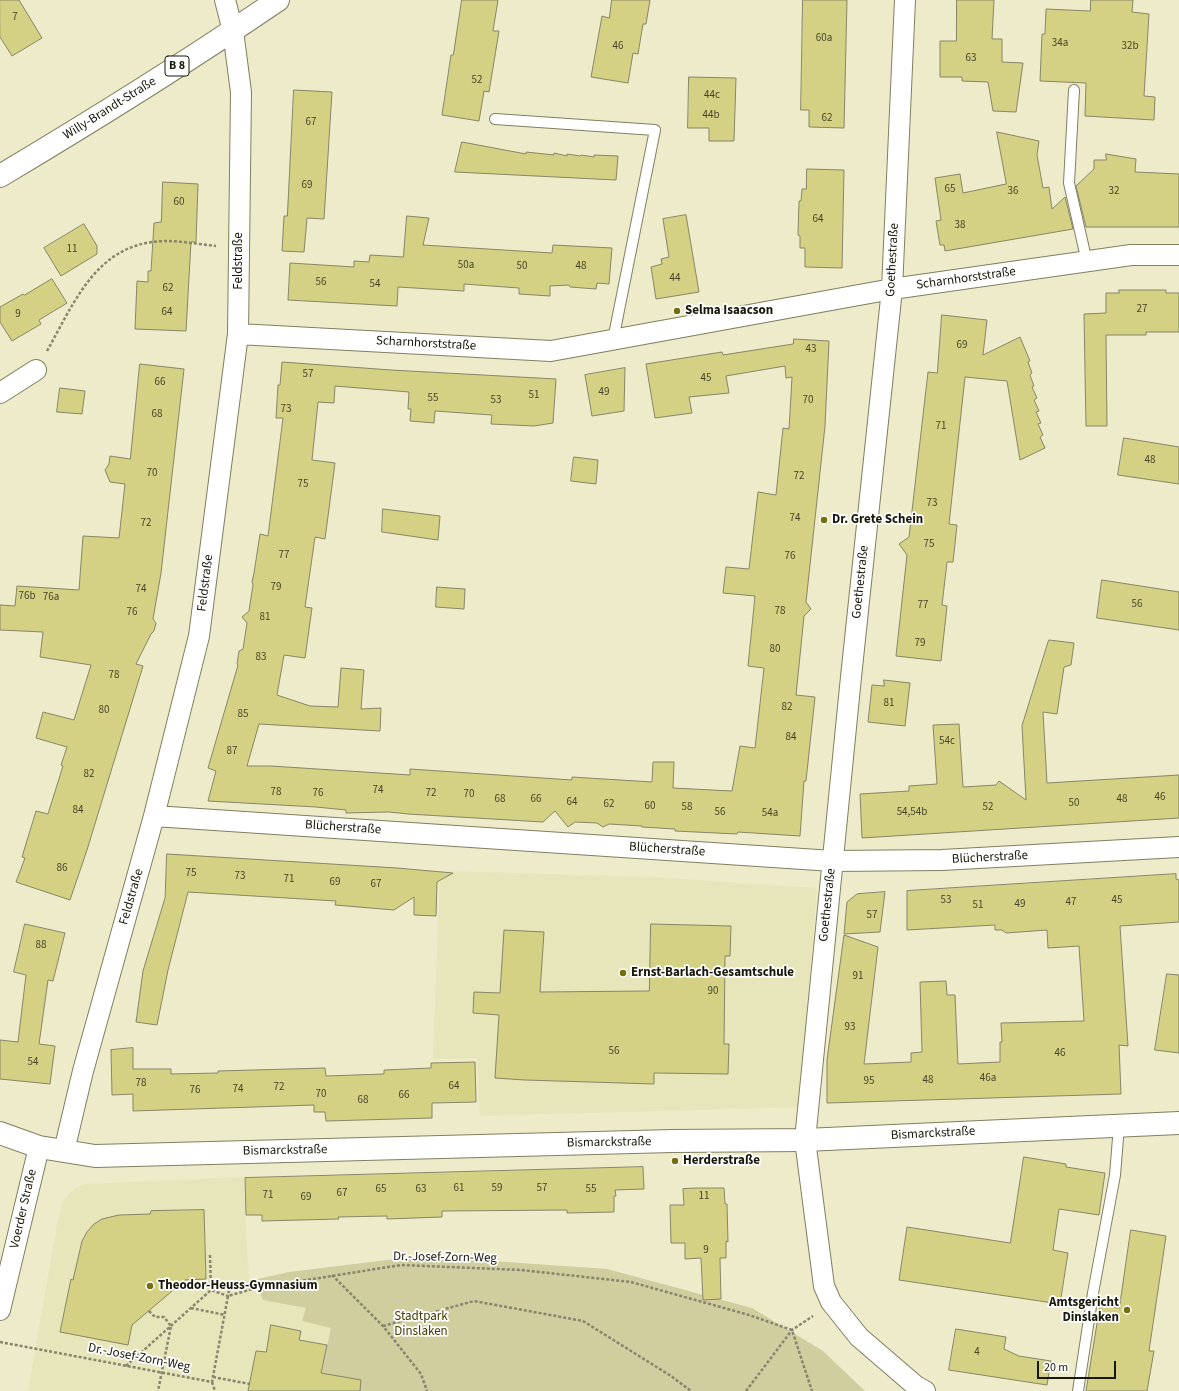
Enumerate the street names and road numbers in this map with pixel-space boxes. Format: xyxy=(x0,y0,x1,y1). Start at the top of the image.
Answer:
road number: B 8 xyxy=(165,56,189,76)
street label: Willy-Brandt-Straße xyxy=(61,74,159,144)
street label: Goethestraße xyxy=(883,223,903,297)
street label: Feldstraße xyxy=(231,232,247,290)
street label: Scharnhorststraße xyxy=(915,264,1017,294)
street label: Scharnhorststraße xyxy=(375,334,477,354)
street label: Goethestraße xyxy=(849,545,873,619)
street label: Feldstraße xyxy=(195,554,217,612)
street label: Blücherstraße xyxy=(304,818,382,838)
street label: Blücherstraße xyxy=(628,840,706,860)
street label: Blücherstraße xyxy=(952,848,1028,868)
street label: Feldstraße xyxy=(117,867,147,927)
street label: Goethestraße xyxy=(816,868,840,942)
street label: Bismarckstraße xyxy=(890,1124,976,1144)
street label: Bismarckstraße xyxy=(567,1134,651,1152)
street label: Bismarckstraße xyxy=(243,1142,327,1160)
street label: Voerder Straße xyxy=(7,1168,41,1250)
street label: Dr.-Josef-Zorn-Weg xyxy=(393,1249,497,1267)
street label: Dr.-Josef-Zorn-Weg xyxy=(87,1340,191,1376)

